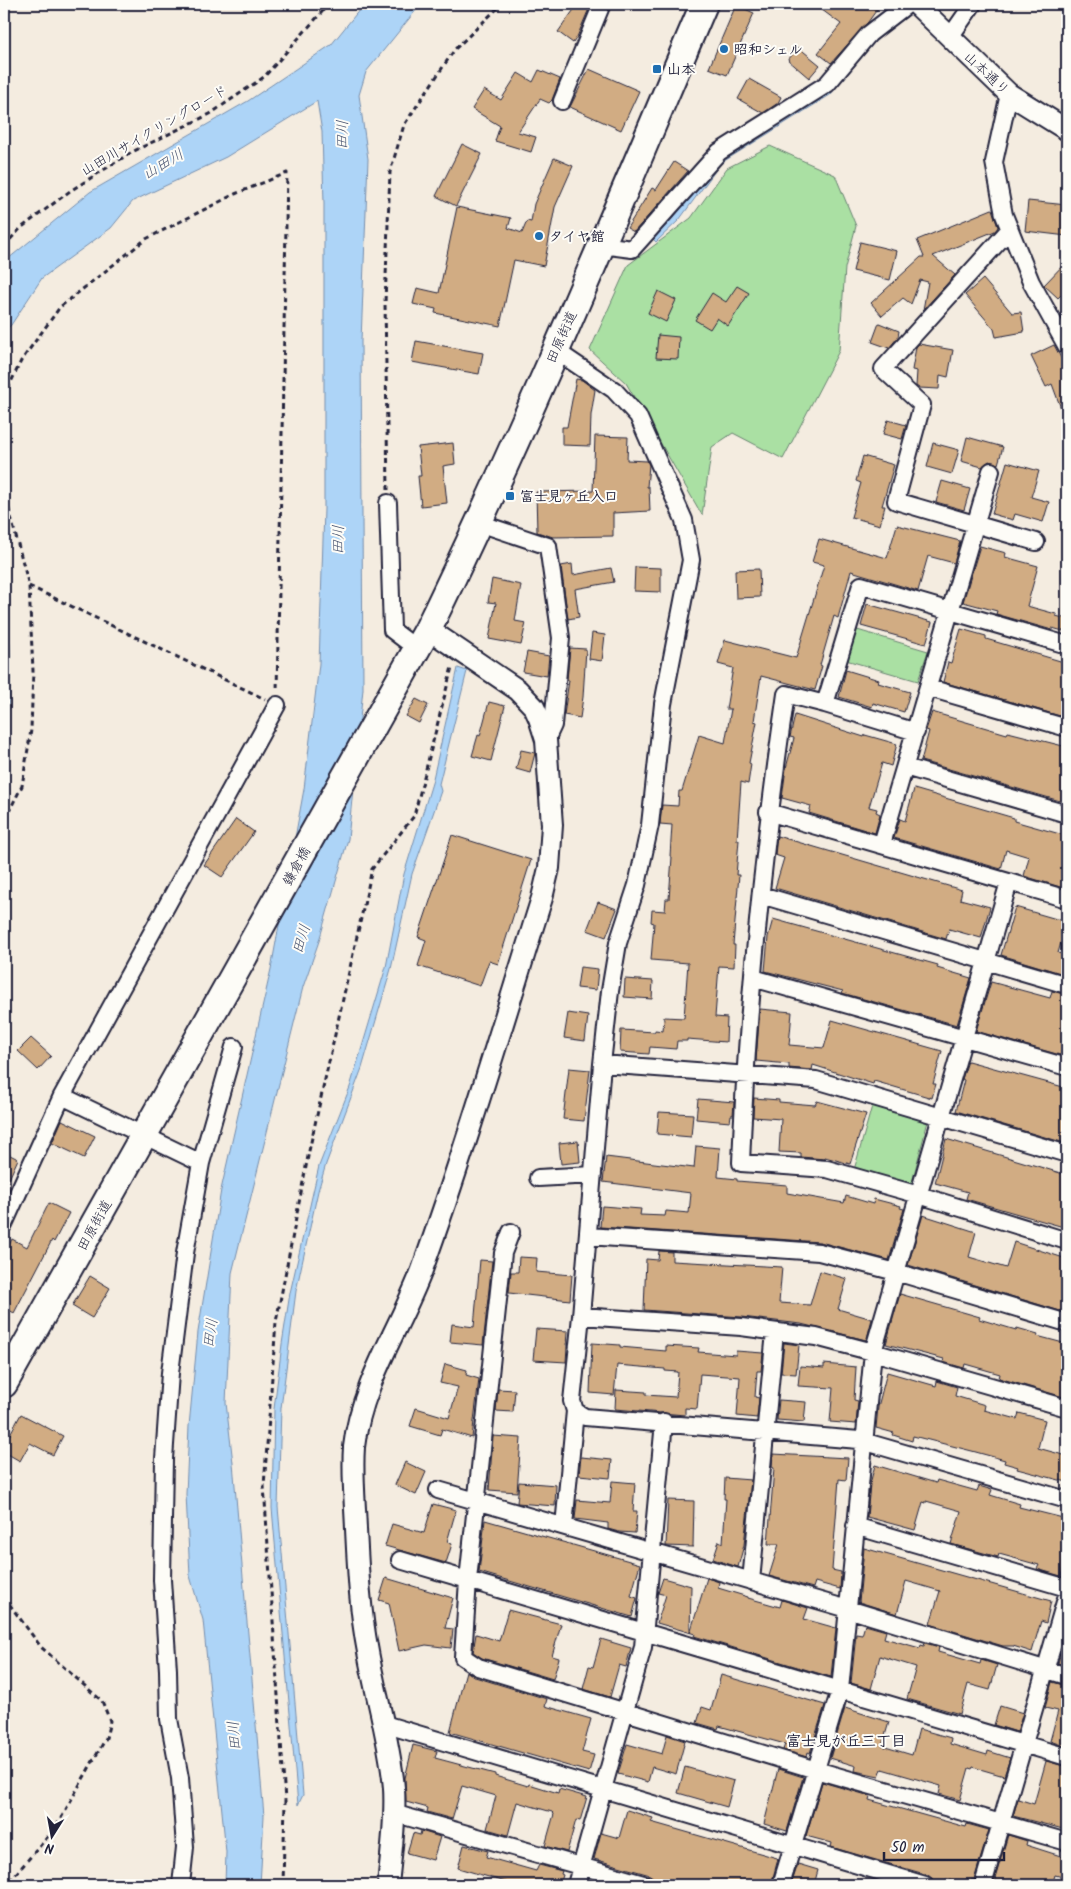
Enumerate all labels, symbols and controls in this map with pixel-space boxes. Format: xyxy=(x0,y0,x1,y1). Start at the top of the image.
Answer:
place label: 昭和シェル xyxy=(734,39,803,61)
marker: 昭和シェル xyxy=(718,43,730,55)
street label: 山本通り xyxy=(958,47,1014,101)
place label: 山本 xyxy=(667,59,695,81)
marker: 山本 xyxy=(651,63,663,75)
street label: 山田川サイクリングロード xyxy=(77,81,231,179)
water label: 田川 xyxy=(331,120,355,150)
water label: 山田川 xyxy=(139,145,187,183)
place label: タイヤ館 xyxy=(549,226,604,248)
marker: タイヤ館 xyxy=(533,230,545,242)
street label: 田原街道 xyxy=(540,307,583,367)
place label: 富士見ヶ丘入口 xyxy=(520,486,618,508)
marker: 富士見ヶ丘入口 xyxy=(504,490,516,502)
water label: 田川 xyxy=(327,525,351,555)
street label: 鎌倉橋 xyxy=(277,843,317,890)
water label: 田川 xyxy=(286,921,318,957)
street label: 田原街道 xyxy=(72,1196,118,1255)
water label: 田川 xyxy=(197,1317,225,1350)
water label: 田川 xyxy=(222,1720,248,1752)
district label: 富士見が丘三丁目 xyxy=(786,1730,906,1754)
north arrow xyxy=(28,1812,78,1862)
scale bar xyxy=(884,1829,1004,1861)
text: N xyxy=(43,1836,56,1859)
text: 50 m xyxy=(891,1836,925,1860)

